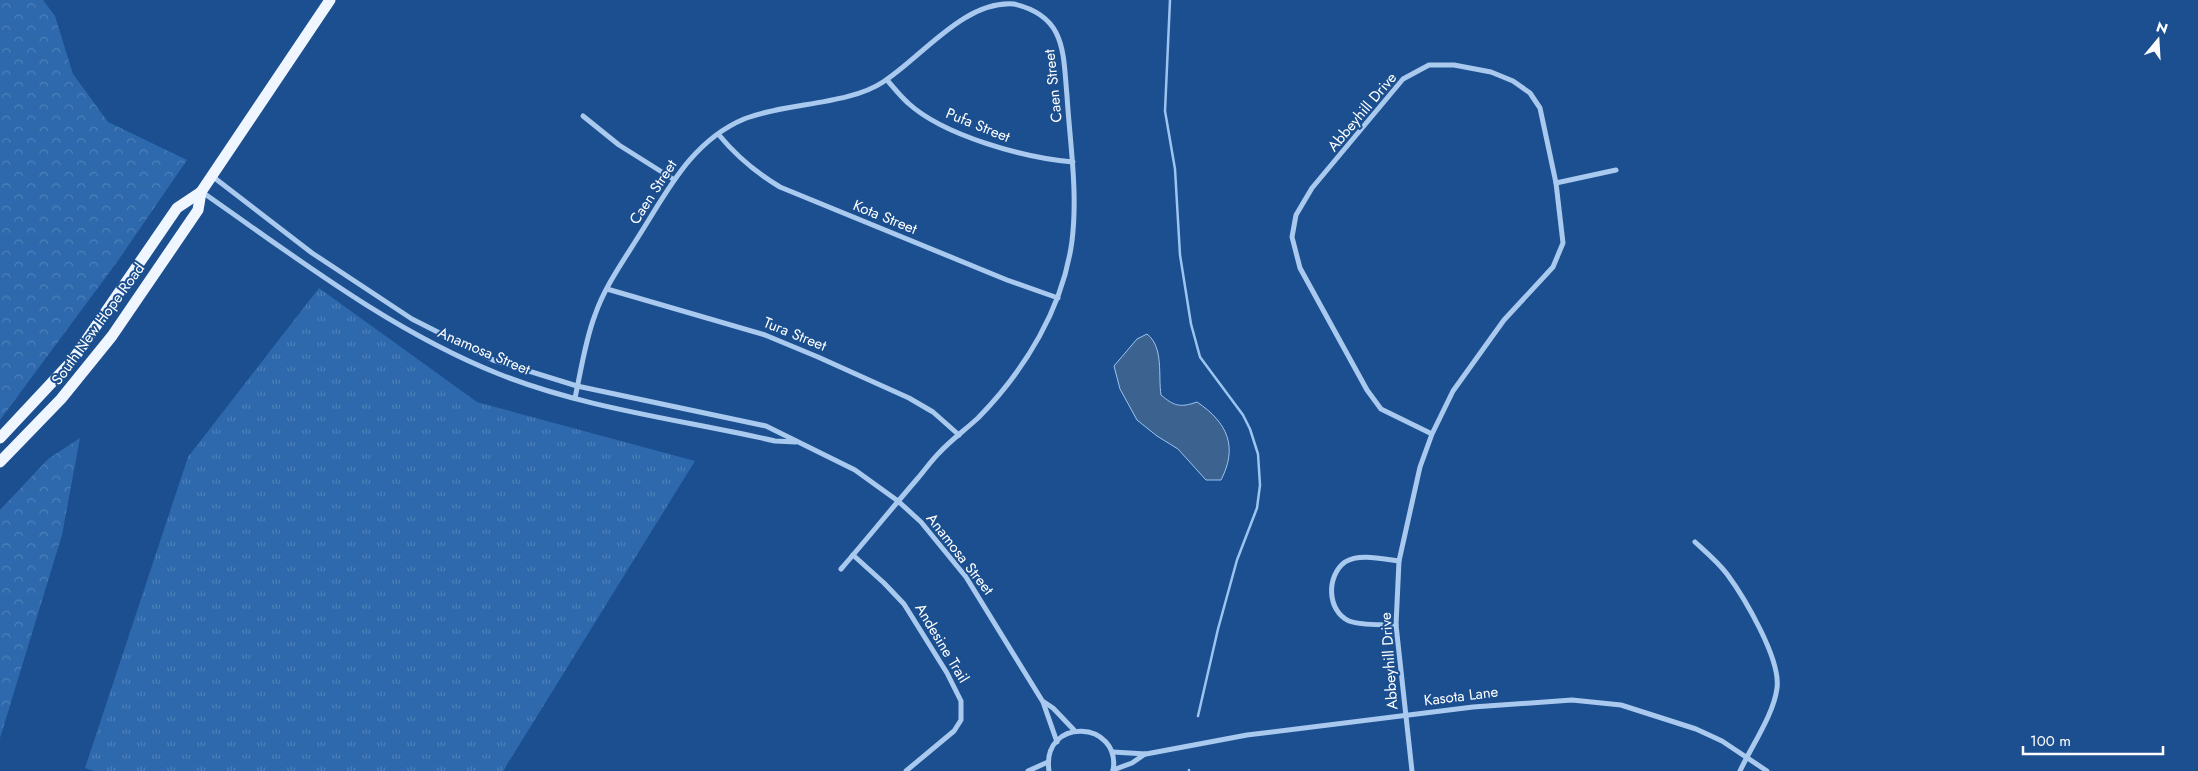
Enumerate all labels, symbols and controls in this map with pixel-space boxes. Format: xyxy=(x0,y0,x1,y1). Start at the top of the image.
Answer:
north arrow xyxy=(2133,15,2183,65)
text: N xyxy=(2154,16,2170,39)
street label: Caen Street xyxy=(1038,48,1068,124)
street label: Abbeyhill Drive xyxy=(1322,67,1402,156)
street label: Pufa Street xyxy=(943,102,1014,148)
street label: Caen Street xyxy=(624,155,682,229)
street label: Kota Street xyxy=(850,194,921,240)
street label: South New Hope Road xyxy=(46,258,150,390)
street label: Tura Street xyxy=(760,311,830,357)
street label: Anamosa Street xyxy=(434,322,534,381)
street label: Anamosa Street xyxy=(921,508,999,600)
street label: Andesine Trail xyxy=(909,599,975,687)
street label: Abbeyhill Drive xyxy=(1375,611,1403,710)
street label: Kasota Lane xyxy=(1423,680,1500,711)
scale bar xyxy=(2023,724,2163,756)
text: 100 m xyxy=(2030,730,2071,752)

